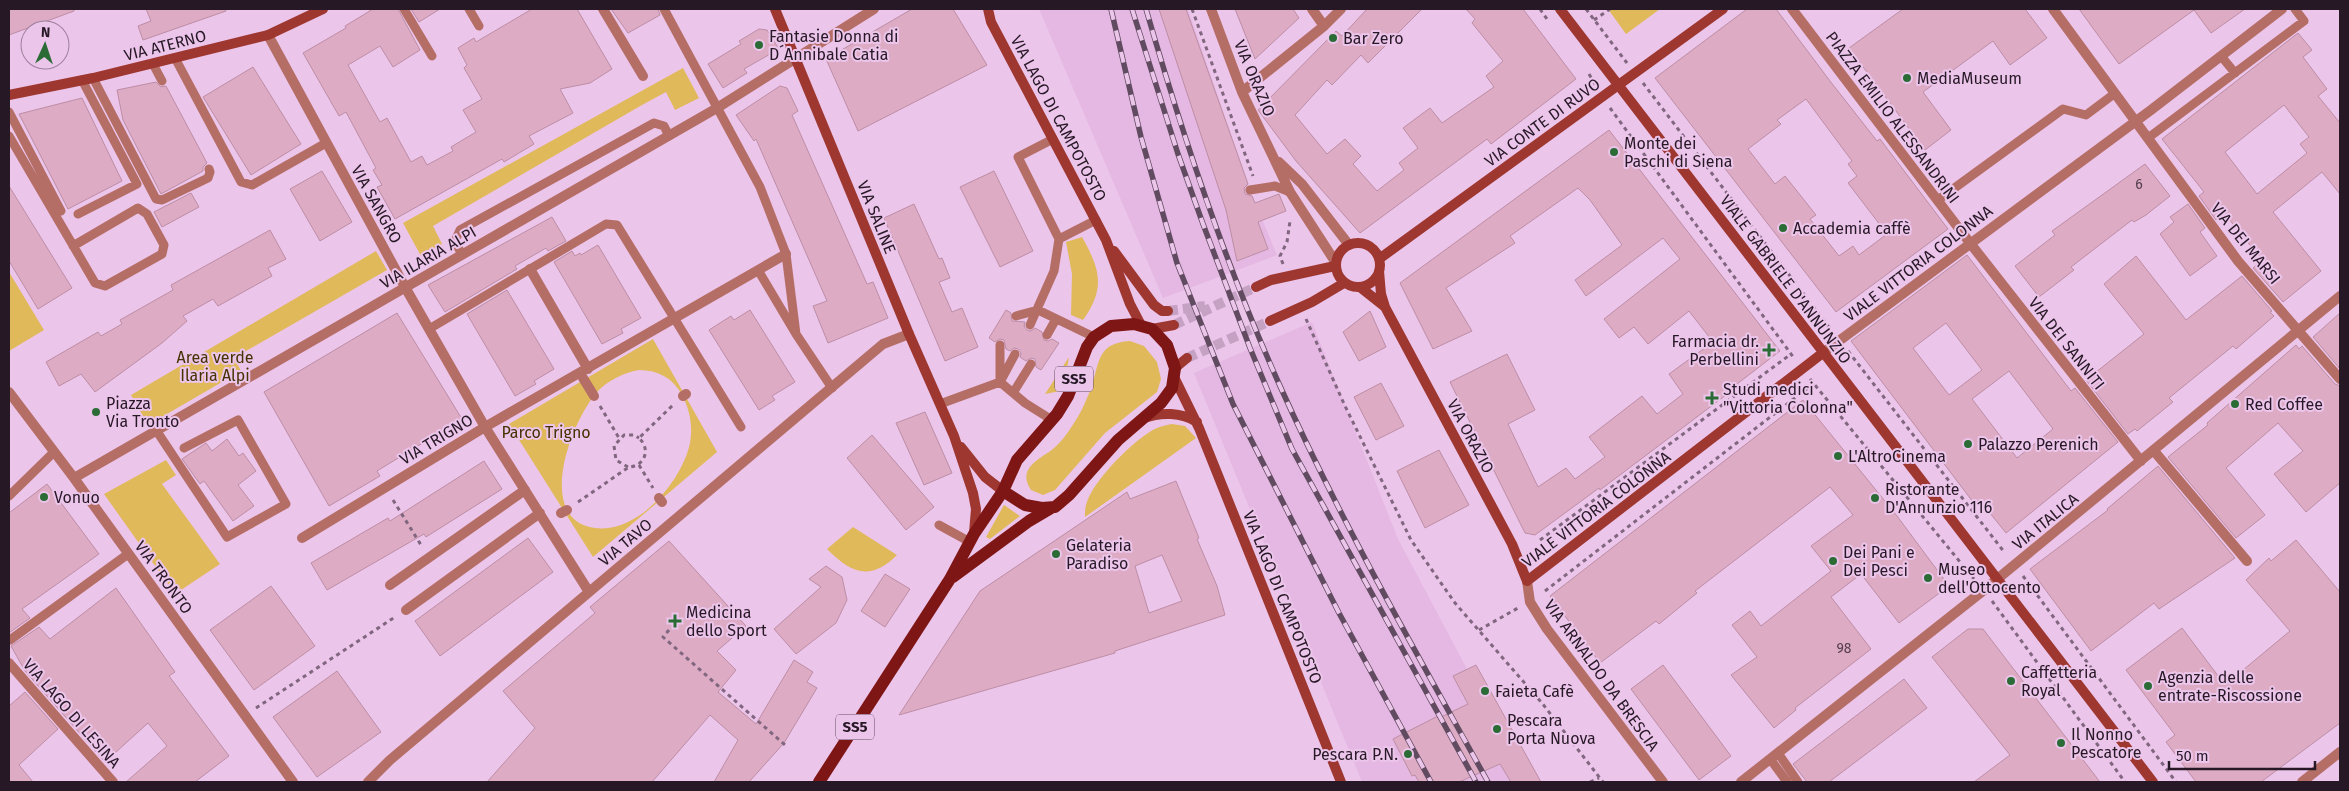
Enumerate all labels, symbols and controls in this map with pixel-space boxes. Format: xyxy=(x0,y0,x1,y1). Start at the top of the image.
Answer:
north arrow xyxy=(20,20,70,70)
text: N xyxy=(41,24,51,41)
street label: VIA ATERNO xyxy=(122,26,208,65)
place label: Fantasie Donna di D´Annibale Catia xyxy=(769,27,899,64)
street label: PIAZZA EMILIO ALESSANDRINI xyxy=(1822,28,1963,207)
place label: Bar Zero xyxy=(1343,29,1404,48)
street label: VIA LAGO DI CAMPOTOSTO xyxy=(1007,32,1110,204)
marker: Bar Zero xyxy=(1327,32,1339,44)
street label: VIA ORAZIO xyxy=(1230,37,1279,119)
marker: Fantasie Donna di D´Annibale Catia xyxy=(753,39,765,51)
place label: MediaMuseum xyxy=(1917,69,2022,88)
marker: MediaMuseum xyxy=(1901,72,1913,84)
street label: VIA CONTE DI RUVO xyxy=(1481,74,1604,171)
place label: Monte dei Paschi di Siena xyxy=(1624,134,1733,171)
marker: Monte dei Paschi di Siena xyxy=(1608,146,1620,158)
street label: VIA SANGRO xyxy=(347,162,406,247)
house number: 6 xyxy=(2135,176,2143,193)
street label: VIA SALINE xyxy=(853,178,900,256)
street label: VIALE GABRIELE D'ANNUNZIO xyxy=(1716,191,1855,367)
street label: VIA DEI MARSI xyxy=(2207,199,2284,288)
street label: VIALE VITTORIA COLONNA xyxy=(1840,201,1997,325)
place label: Accademia caffè xyxy=(1793,219,1911,238)
street label: VIA ILARIA ALPI xyxy=(377,222,480,293)
marker: Accademia caffè xyxy=(1777,222,1789,234)
street label: VIA DEI SANNITI xyxy=(2025,293,2109,393)
place label: Farmacia dr. Perbellini xyxy=(1671,332,1759,369)
marker: Farmacia dr. Perbellini xyxy=(1763,344,1775,356)
park label: Area verde Ilaria Alpi xyxy=(177,348,253,385)
road number: SS5 xyxy=(1055,366,1093,392)
place label: Studi medici "Vittoria Colonna" xyxy=(1723,380,1853,417)
marker: Studi medici "Vittoria Colonna" xyxy=(1705,391,1719,405)
place label: Piazza Via Tronto xyxy=(106,394,179,431)
place label: Red Coffee xyxy=(2245,395,2323,414)
street label: VIA ORAZIO xyxy=(1443,396,1498,476)
marker: Red Coffee xyxy=(2229,398,2241,410)
marker: Piazza Via Tronto xyxy=(90,406,102,418)
street label: VIA TRIGNO xyxy=(396,410,476,469)
park label: Parco Trigno xyxy=(501,423,591,442)
place label: Palazzo Perenich xyxy=(1978,435,2099,454)
marker: Palazzo Perenich xyxy=(1962,438,1974,450)
street label: VIALE VITTORIA COLONNA xyxy=(1518,447,1675,571)
place label: L'AltroCinema xyxy=(1848,447,1946,466)
marker: L'AltroCinema xyxy=(1832,450,1844,462)
place label: Ristorante D'Annunzio 116 xyxy=(1885,480,1992,517)
place label: Vonuo xyxy=(54,488,100,507)
street label: VIA ITALICA xyxy=(2009,489,2083,554)
marker: Vonuo xyxy=(38,491,50,503)
marker: Ristorante D'Annunzio 116 xyxy=(1869,492,1881,504)
street label: VIA LAGO DI CAMPOTOSTO xyxy=(1239,508,1326,687)
street label: VIA TAVO xyxy=(595,515,656,570)
place label: Gelateria Paradiso xyxy=(1066,536,1132,573)
street label: VIA TRONTO xyxy=(131,537,196,618)
place label: Dei Pani e Dei Pesci xyxy=(1843,543,1915,580)
marker: Gelateria Paradiso xyxy=(1050,548,1062,560)
marker: Dei Pani e Dei Pesci xyxy=(1827,555,1839,567)
place label: Museo dell'Ottocento xyxy=(1938,560,2041,597)
marker: Museo dell'Ottocento xyxy=(1922,572,1934,584)
street label: VIA ARNALDO DA BRESCIA xyxy=(1540,596,1663,755)
place label: Medicina dello Sport xyxy=(686,603,767,640)
marker: Medicina dello Sport xyxy=(668,614,682,628)
house number: 98 xyxy=(1836,640,1852,657)
street label: VIA LAGO DI LESINA xyxy=(19,655,125,772)
place label: Caffetteria Royal xyxy=(2021,663,2097,700)
place label: Agenzia delle entrate-Riscossione xyxy=(2158,668,2302,705)
marker: Caffetteria Royal xyxy=(2005,675,2017,687)
marker: Agenzia delle entrate-Riscossione xyxy=(2142,680,2154,692)
place label: Faieta Cafè xyxy=(1495,682,1574,701)
marker: Faieta Cafè xyxy=(1479,685,1491,697)
place label: Pescara Porta Nuova xyxy=(1507,711,1596,748)
road number: SS5 xyxy=(836,714,874,740)
marker: Pescara Porta Nuova xyxy=(1491,723,1503,735)
place label: Il Nonno Pescatore xyxy=(2071,725,2142,762)
marker: Il Nonno Pescatore xyxy=(2055,737,2067,749)
scale bar xyxy=(2169,738,2315,770)
place label: Pescara P.N. xyxy=(1312,745,1398,764)
text: 50 m xyxy=(2176,747,2209,765)
marker: Pescara P.N. xyxy=(1402,748,1414,760)

